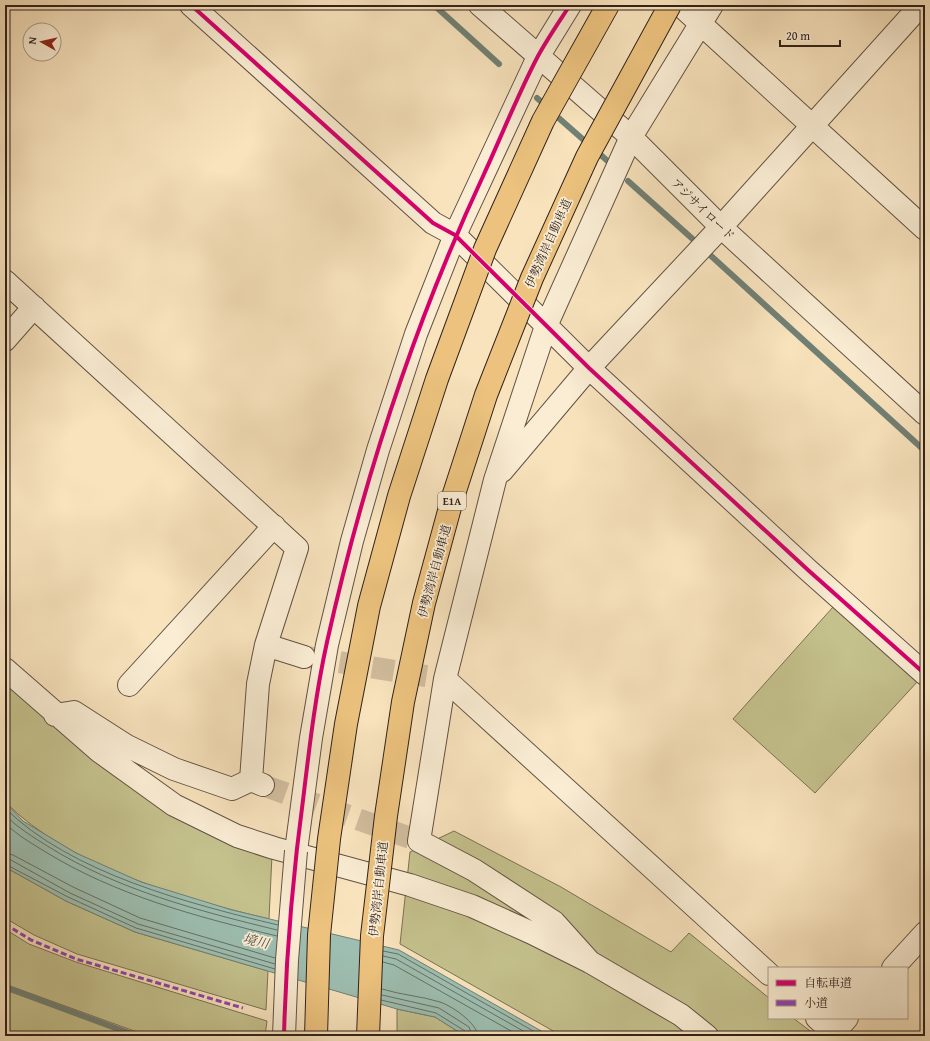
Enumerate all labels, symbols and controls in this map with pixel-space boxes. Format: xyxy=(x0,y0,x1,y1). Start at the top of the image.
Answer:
north arrow xyxy=(22,22,62,62)
scale bar xyxy=(780,22,840,48)
text: 20 m xyxy=(786,27,810,44)
text: N xyxy=(24,35,41,45)
street label: アジサイロード xyxy=(667,174,739,244)
street label: 伊勢湾岸自動車道 xyxy=(521,196,575,290)
road number: E1A xyxy=(438,492,466,510)
street label: 伊勢湾岸自動車道 xyxy=(413,522,455,620)
street label: 伊勢湾岸自動車道 xyxy=(365,840,391,938)
water label: 境川 xyxy=(241,929,273,954)
legend xyxy=(768,967,908,1019)
text: 自転車道 xyxy=(804,974,852,991)
text: 小道 xyxy=(804,994,828,1011)

